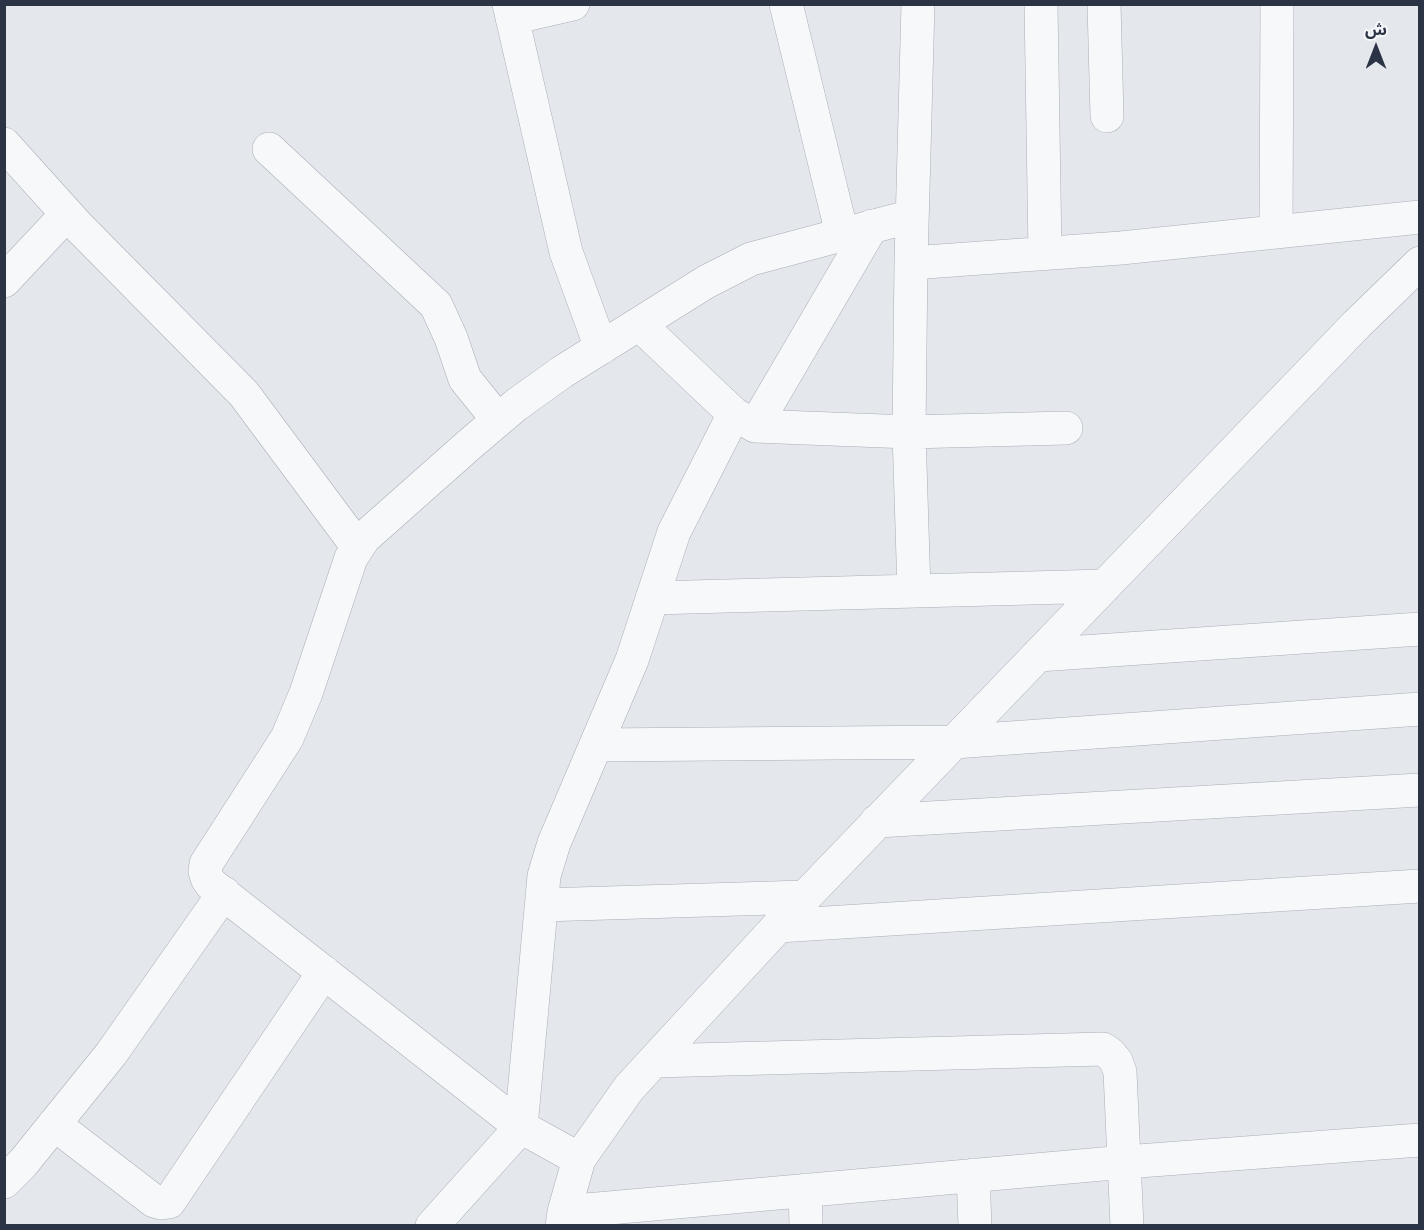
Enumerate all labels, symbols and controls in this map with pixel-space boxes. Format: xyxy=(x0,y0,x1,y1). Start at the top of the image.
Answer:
north arrow xyxy=(1346,18,1406,78)
text: ش xyxy=(1365,19,1387,41)

